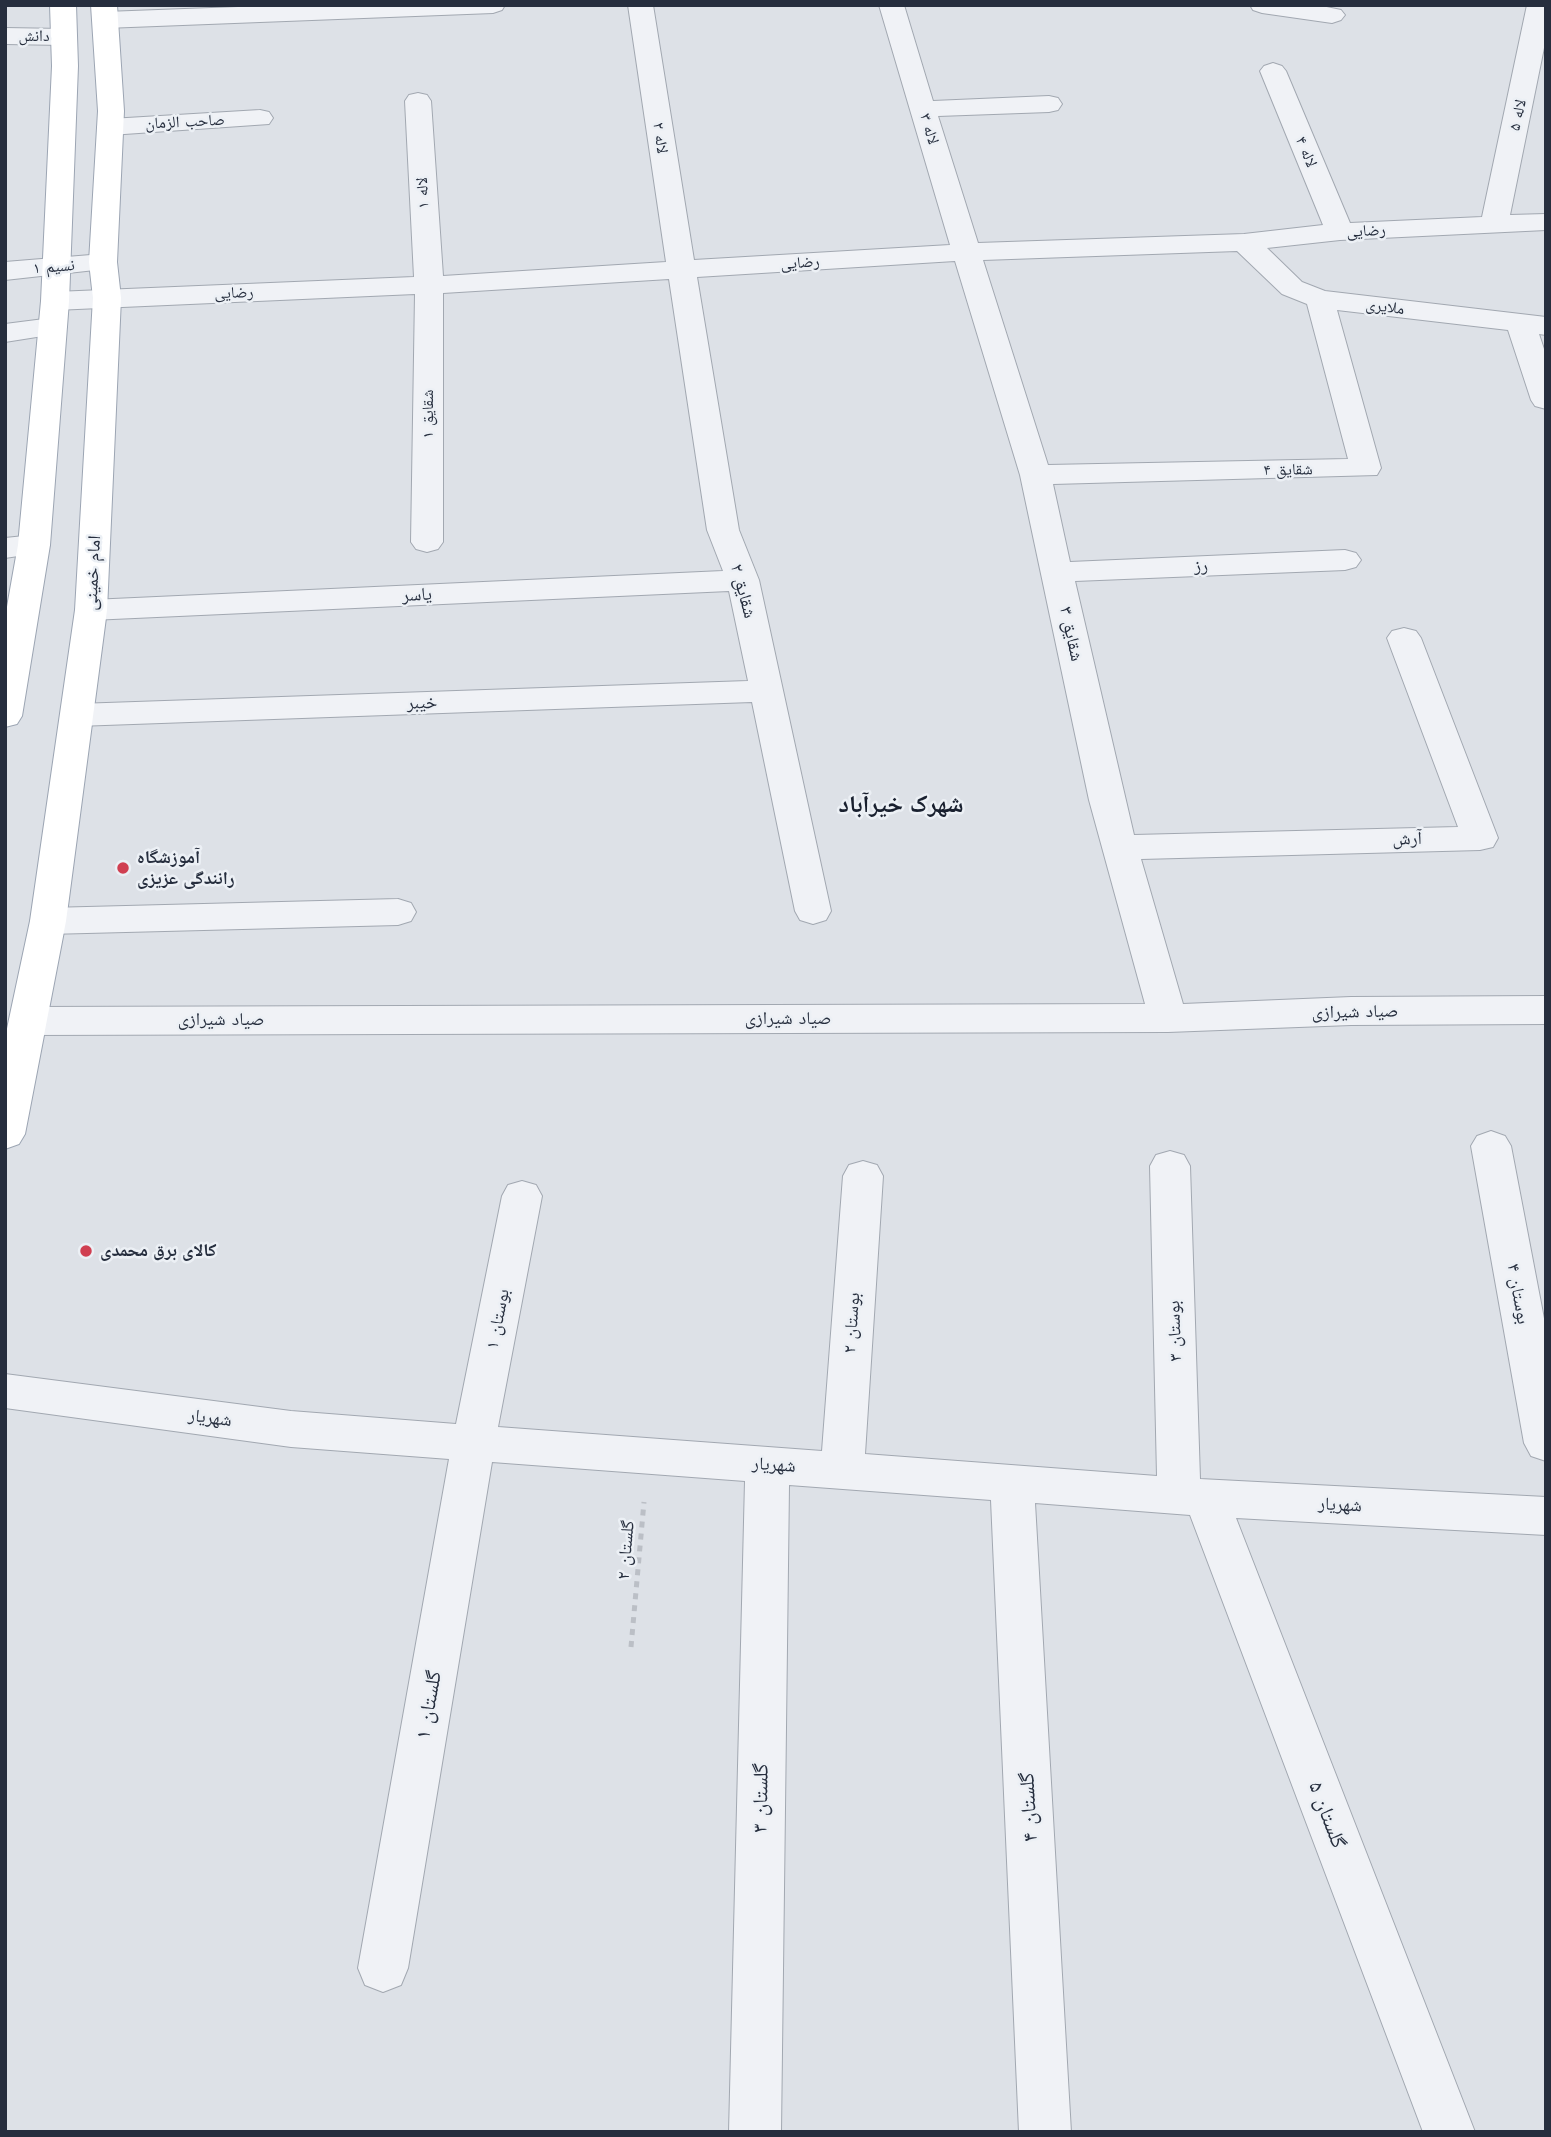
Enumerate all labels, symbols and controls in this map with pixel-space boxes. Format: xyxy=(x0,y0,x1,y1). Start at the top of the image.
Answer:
street label: دانش xyxy=(18,26,50,46)
street label: لاله ۵ xyxy=(1505,98,1531,132)
street label: صاحب الزمان xyxy=(145,110,225,134)
street label: لاله ۳ xyxy=(915,111,943,147)
street label: لاله ۲ xyxy=(648,121,672,155)
street label: لاله ۴ xyxy=(1291,134,1321,170)
street label: لاله ۱ xyxy=(413,177,433,209)
street label: رضایی xyxy=(1346,220,1386,242)
street label: رضایی xyxy=(780,252,820,274)
street label: نسیم ۱ xyxy=(32,256,76,278)
street label: رضایی xyxy=(214,283,254,303)
street label: ملایری xyxy=(1365,295,1405,319)
street label: شقایق ۱ xyxy=(418,389,438,439)
street label: شقایق ۴ xyxy=(1263,460,1313,480)
street label: امام خمینی xyxy=(80,535,106,611)
street label: رز xyxy=(1194,555,1208,577)
street label: شقایق ۲ xyxy=(725,561,761,621)
street label: یاسر xyxy=(402,583,432,607)
street label: شقایق ۳ xyxy=(1055,605,1087,663)
street label: خیبر xyxy=(406,692,438,714)
district label: شهرک خیرآباد xyxy=(839,791,963,819)
street label: آرش xyxy=(1392,828,1422,850)
place label: آموزشگاه رانندگی عزیزی xyxy=(137,847,235,890)
marker: آموزشگاه رانندگی عزیزی xyxy=(115,860,131,876)
street label: صیاد شیرازی xyxy=(1311,1000,1399,1024)
street label: صیاد شیرازی xyxy=(745,1008,831,1030)
street label: صیاد شیرازی xyxy=(178,1009,264,1031)
place label: کالای برق محمدی xyxy=(100,1240,216,1262)
marker: کالای برق محمدی xyxy=(78,1243,94,1259)
street label: بوستان ۴ xyxy=(1502,1262,1534,1326)
street label: بوستان ۱ xyxy=(482,1287,514,1351)
street label: بوستان ۲ xyxy=(839,1292,865,1354)
street label: بوستان ۳ xyxy=(1163,1300,1187,1362)
street label: شهریار xyxy=(187,1404,233,1432)
street label: شهریار xyxy=(751,1453,797,1477)
street label: شهریار xyxy=(1318,1493,1362,1517)
street label: گلستان ۲ xyxy=(613,1519,639,1581)
street label: گلستان ۱ xyxy=(411,1669,447,1741)
street label: گلستان ۳ xyxy=(748,1763,774,1833)
street label: گلستان ۴ xyxy=(1015,1772,1043,1842)
street label: گلستان ۵ xyxy=(1303,1778,1351,1852)

